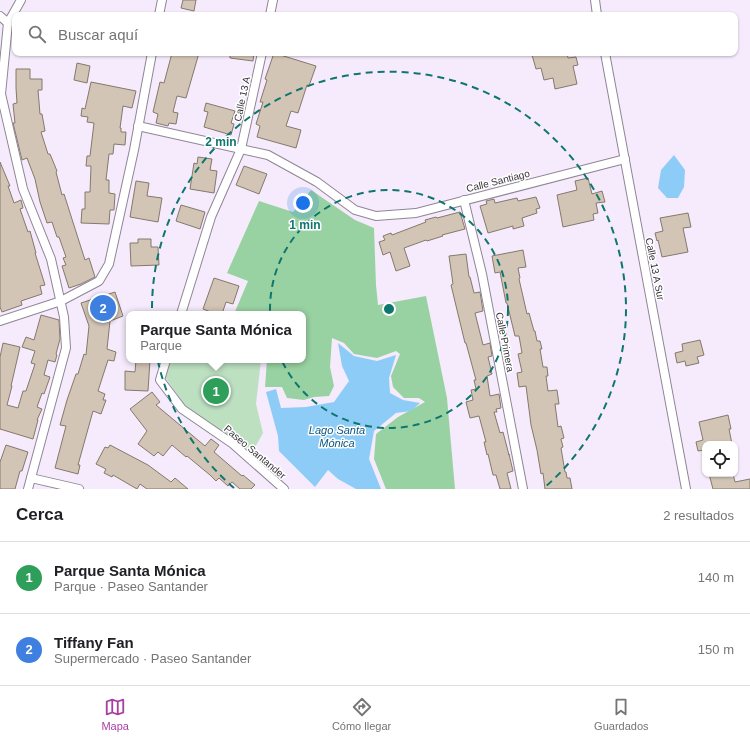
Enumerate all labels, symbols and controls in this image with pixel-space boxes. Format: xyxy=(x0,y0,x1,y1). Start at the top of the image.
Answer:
search box xyxy=(12,12,738,56)
icon: search xyxy=(26,23,48,45)
text: Buscar aquí xyxy=(58,26,138,43)
street label: Calle 13 A xyxy=(232,75,252,122)
text: 2 min xyxy=(205,135,237,149)
street label: Calle Santiago xyxy=(465,168,531,194)
your location xyxy=(293,193,313,213)
text: 1 min xyxy=(289,218,321,232)
street label: Calle 13 A Sur xyxy=(644,237,667,302)
pin: 2 xyxy=(90,293,116,323)
centre of rings xyxy=(382,302,396,316)
popup xyxy=(126,311,306,363)
street label: Calle Primera xyxy=(494,311,516,373)
text: Parque Santa Mónica xyxy=(140,321,292,338)
text: Parque xyxy=(140,338,182,353)
pin: 1 xyxy=(203,376,229,406)
street label: Paseo Santander xyxy=(222,423,289,481)
water label: Lago Santa Mónica xyxy=(309,424,365,449)
map controls xyxy=(702,441,738,477)
button: locate xyxy=(702,441,738,477)
text: Cerca xyxy=(16,505,63,524)
text: 2 resultados xyxy=(663,508,734,523)
text: Parque Santa Mónica xyxy=(54,562,206,579)
text: 1 xyxy=(25,570,33,585)
text: 140 m xyxy=(698,570,734,585)
text: Parque · Paseo Santander xyxy=(54,579,208,594)
text: Tiffany Fan xyxy=(54,634,134,651)
text: 2 xyxy=(25,642,33,657)
text: 150 m xyxy=(698,642,734,657)
text: Supermercado · Paseo Santander xyxy=(54,651,251,666)
tab: Mapa xyxy=(101,696,129,732)
tab: Cómo llegar xyxy=(332,696,391,732)
tab: Guardados xyxy=(594,696,649,732)

